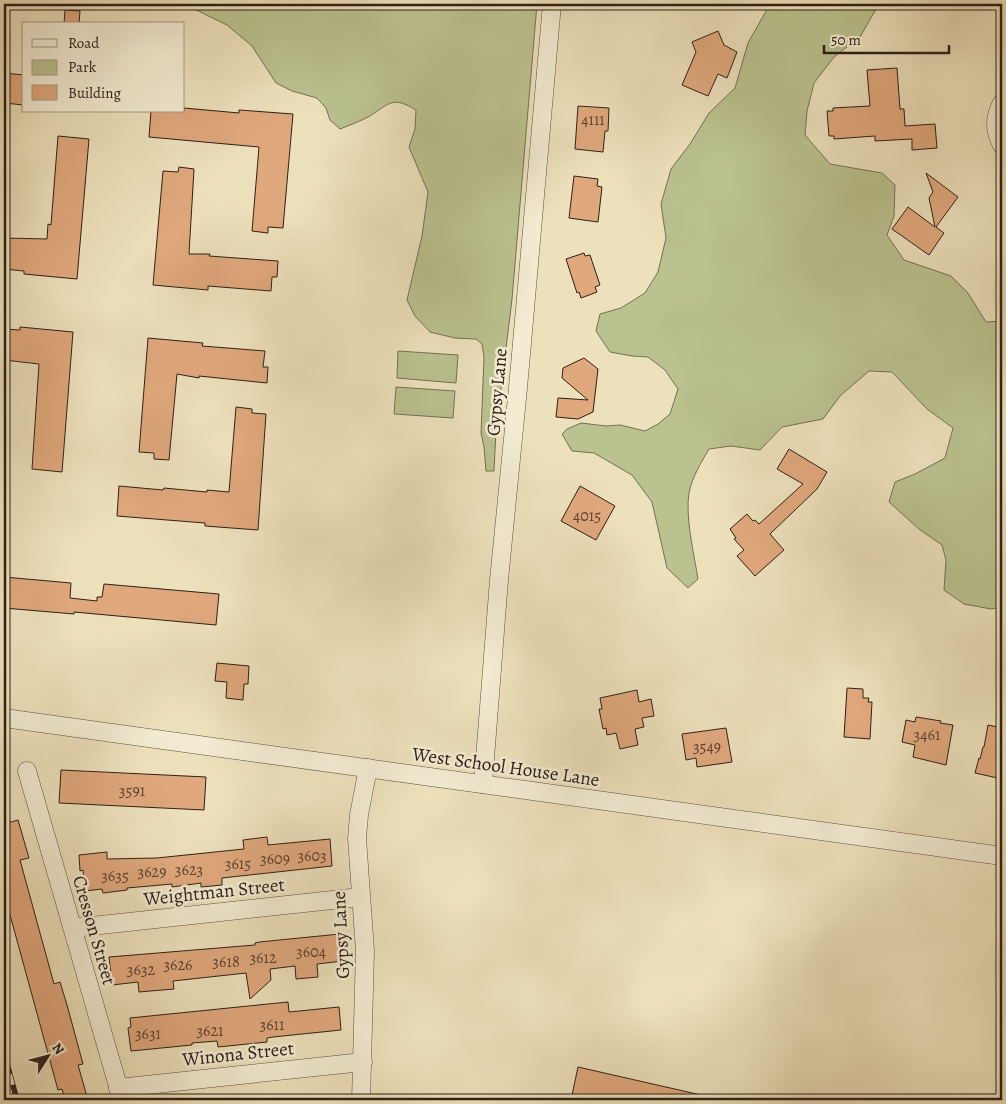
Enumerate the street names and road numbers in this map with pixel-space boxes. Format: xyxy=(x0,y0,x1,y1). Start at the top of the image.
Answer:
street label: Gypsy Lane xyxy=(480,347,514,437)
street label: West School House Lane xyxy=(410,741,601,793)
street label: Weightman Street xyxy=(141,872,286,912)
street label: Cresson Street xyxy=(66,873,122,988)
street label: Gypsy Lane xyxy=(326,890,356,980)
street label: Winona Street xyxy=(180,1035,295,1073)

